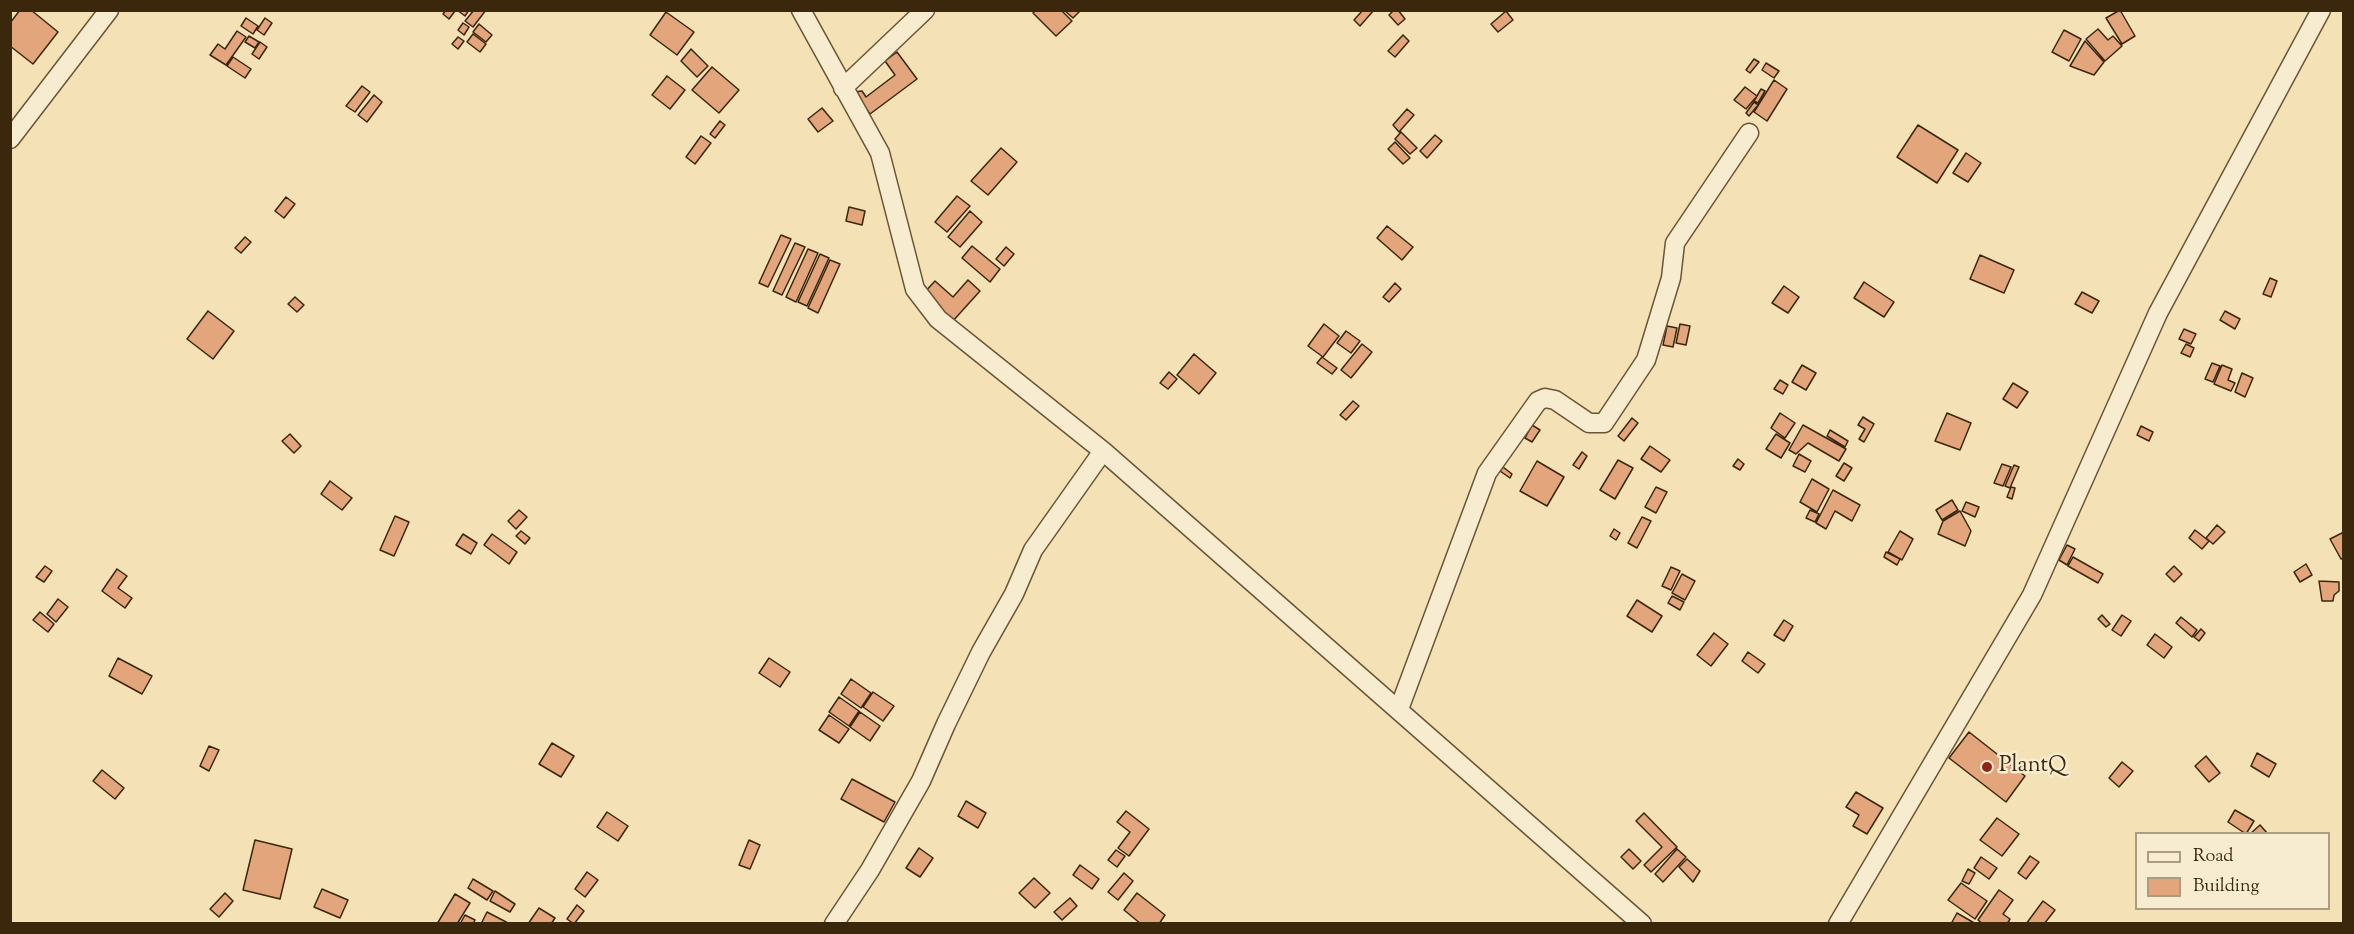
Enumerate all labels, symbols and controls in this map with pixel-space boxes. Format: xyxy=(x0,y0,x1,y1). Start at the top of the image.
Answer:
place label: PlantQ xyxy=(1999,754,2066,780)
marker: PlantQ xyxy=(1980,760,1994,774)
legend xyxy=(2135,832,2330,910)
text: Road xyxy=(2193,844,2233,870)
text: Building xyxy=(2193,874,2259,900)

